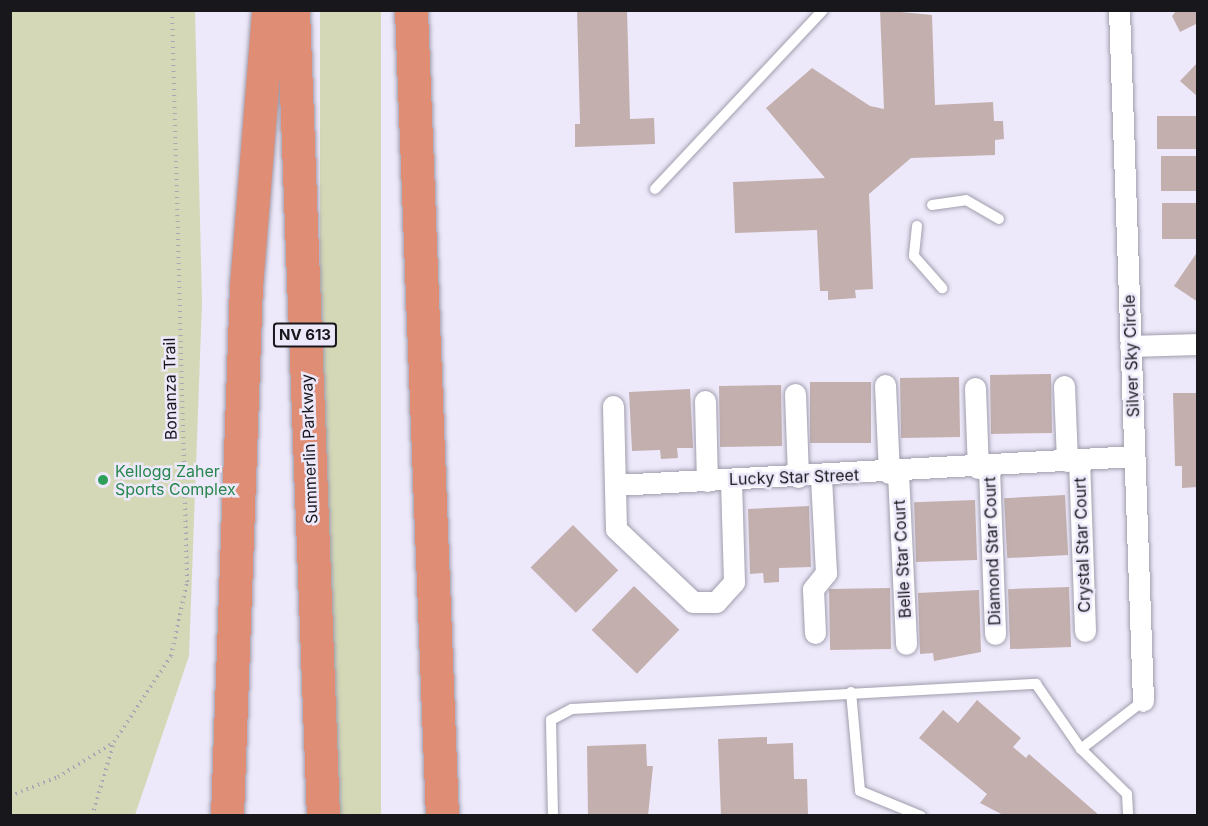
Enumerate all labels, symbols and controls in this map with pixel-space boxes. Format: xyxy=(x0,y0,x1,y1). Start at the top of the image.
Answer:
street label: Silver Sky Circle xyxy=(1119,294,1143,418)
road number: NV 613 xyxy=(272,323,338,347)
street label: Bonanza Trail xyxy=(160,338,180,440)
street label: Summerlin Parkway xyxy=(297,374,321,524)
place label: Kellogg Zaher Sports Complex xyxy=(115,461,236,499)
street label: Lucky Star Street xyxy=(729,465,859,489)
marker: Kellogg Zaher Sports Complex xyxy=(96,473,110,487)
street label: Diamond Star Court xyxy=(980,476,1004,626)
street label: Crystal Star Court xyxy=(1070,477,1094,613)
street label: Belle Star Court xyxy=(889,499,915,619)

